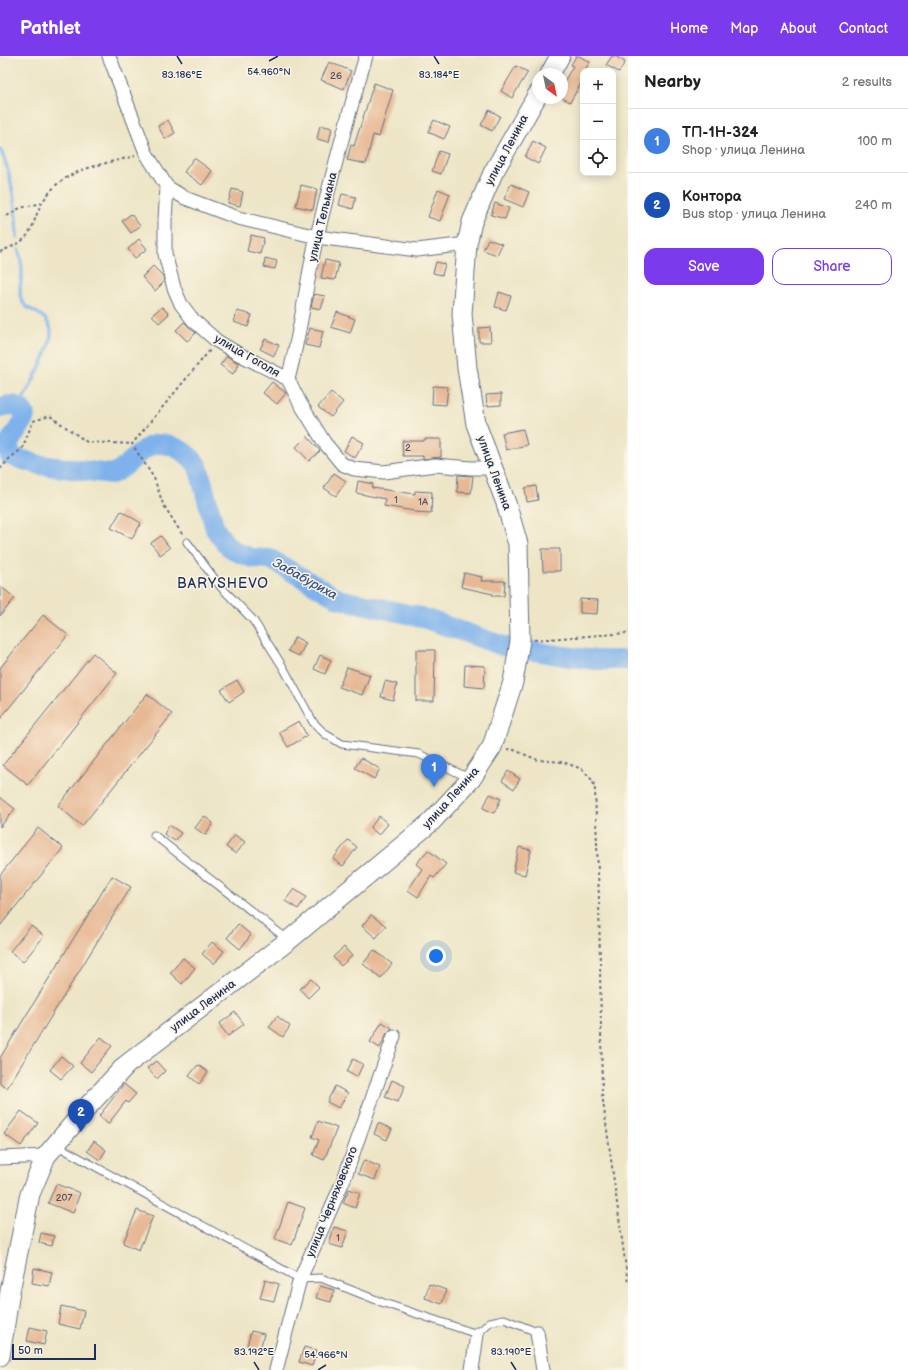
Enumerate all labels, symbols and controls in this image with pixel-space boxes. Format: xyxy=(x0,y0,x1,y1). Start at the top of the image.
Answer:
text: Pathlet xyxy=(20,17,81,40)
text: Home xyxy=(670,20,708,37)
text: Map xyxy=(730,20,758,37)
text: About xyxy=(780,20,817,37)
text: Contact xyxy=(839,20,888,37)
text: 54.960°N xyxy=(247,66,291,78)
north arrow xyxy=(532,68,568,104)
map controls xyxy=(580,68,616,176)
button: + xyxy=(580,68,616,104)
text: 83.186°E xyxy=(162,69,203,81)
text: 83.184°E xyxy=(419,69,460,81)
house number: 26 xyxy=(330,70,342,82)
text: Nearby xyxy=(644,72,701,92)
text: 2 results xyxy=(842,74,892,90)
button: − xyxy=(580,104,616,140)
street label: улица Ленина xyxy=(482,112,532,188)
text: ТП-1Н-324 xyxy=(682,123,758,142)
text: 1 xyxy=(654,133,660,149)
text: 100 m xyxy=(857,133,892,149)
button: locate xyxy=(580,140,616,176)
text: Shop · улица Ленина xyxy=(682,142,805,158)
street label: улица Тельмана xyxy=(305,171,341,263)
text: Контора xyxy=(682,187,742,206)
text: 2 xyxy=(653,197,661,213)
text: 240 m xyxy=(855,197,892,213)
text: Bus stop · улица Ленина xyxy=(682,206,826,222)
button: Save xyxy=(644,248,764,285)
button: Share xyxy=(772,248,892,285)
street label: улица Гоголя xyxy=(211,331,283,381)
street label: улица Ленина xyxy=(474,434,514,512)
house number: 2 xyxy=(405,442,411,454)
house number: 1 xyxy=(394,494,398,506)
house number: 1А xyxy=(418,496,429,508)
water label: Забабуриха xyxy=(270,555,340,603)
district label: BARYSHEVO xyxy=(177,575,269,592)
pin: 1 xyxy=(421,754,447,787)
street label: улица Ленина xyxy=(419,764,483,832)
your location xyxy=(426,946,446,966)
street label: улица Ленина xyxy=(167,976,239,1036)
pin: 2 xyxy=(68,1099,94,1132)
street label: улица Черняховского xyxy=(303,1144,361,1260)
house number: 207 xyxy=(56,1192,72,1204)
house number: 1 xyxy=(336,1232,340,1244)
scale bar xyxy=(12,1342,96,1361)
text: 50 m xyxy=(18,1344,43,1357)
text: 83.192°E xyxy=(234,1346,275,1358)
text: 83.190°E xyxy=(491,1346,532,1358)
text: 54.966°N xyxy=(304,1349,348,1361)

